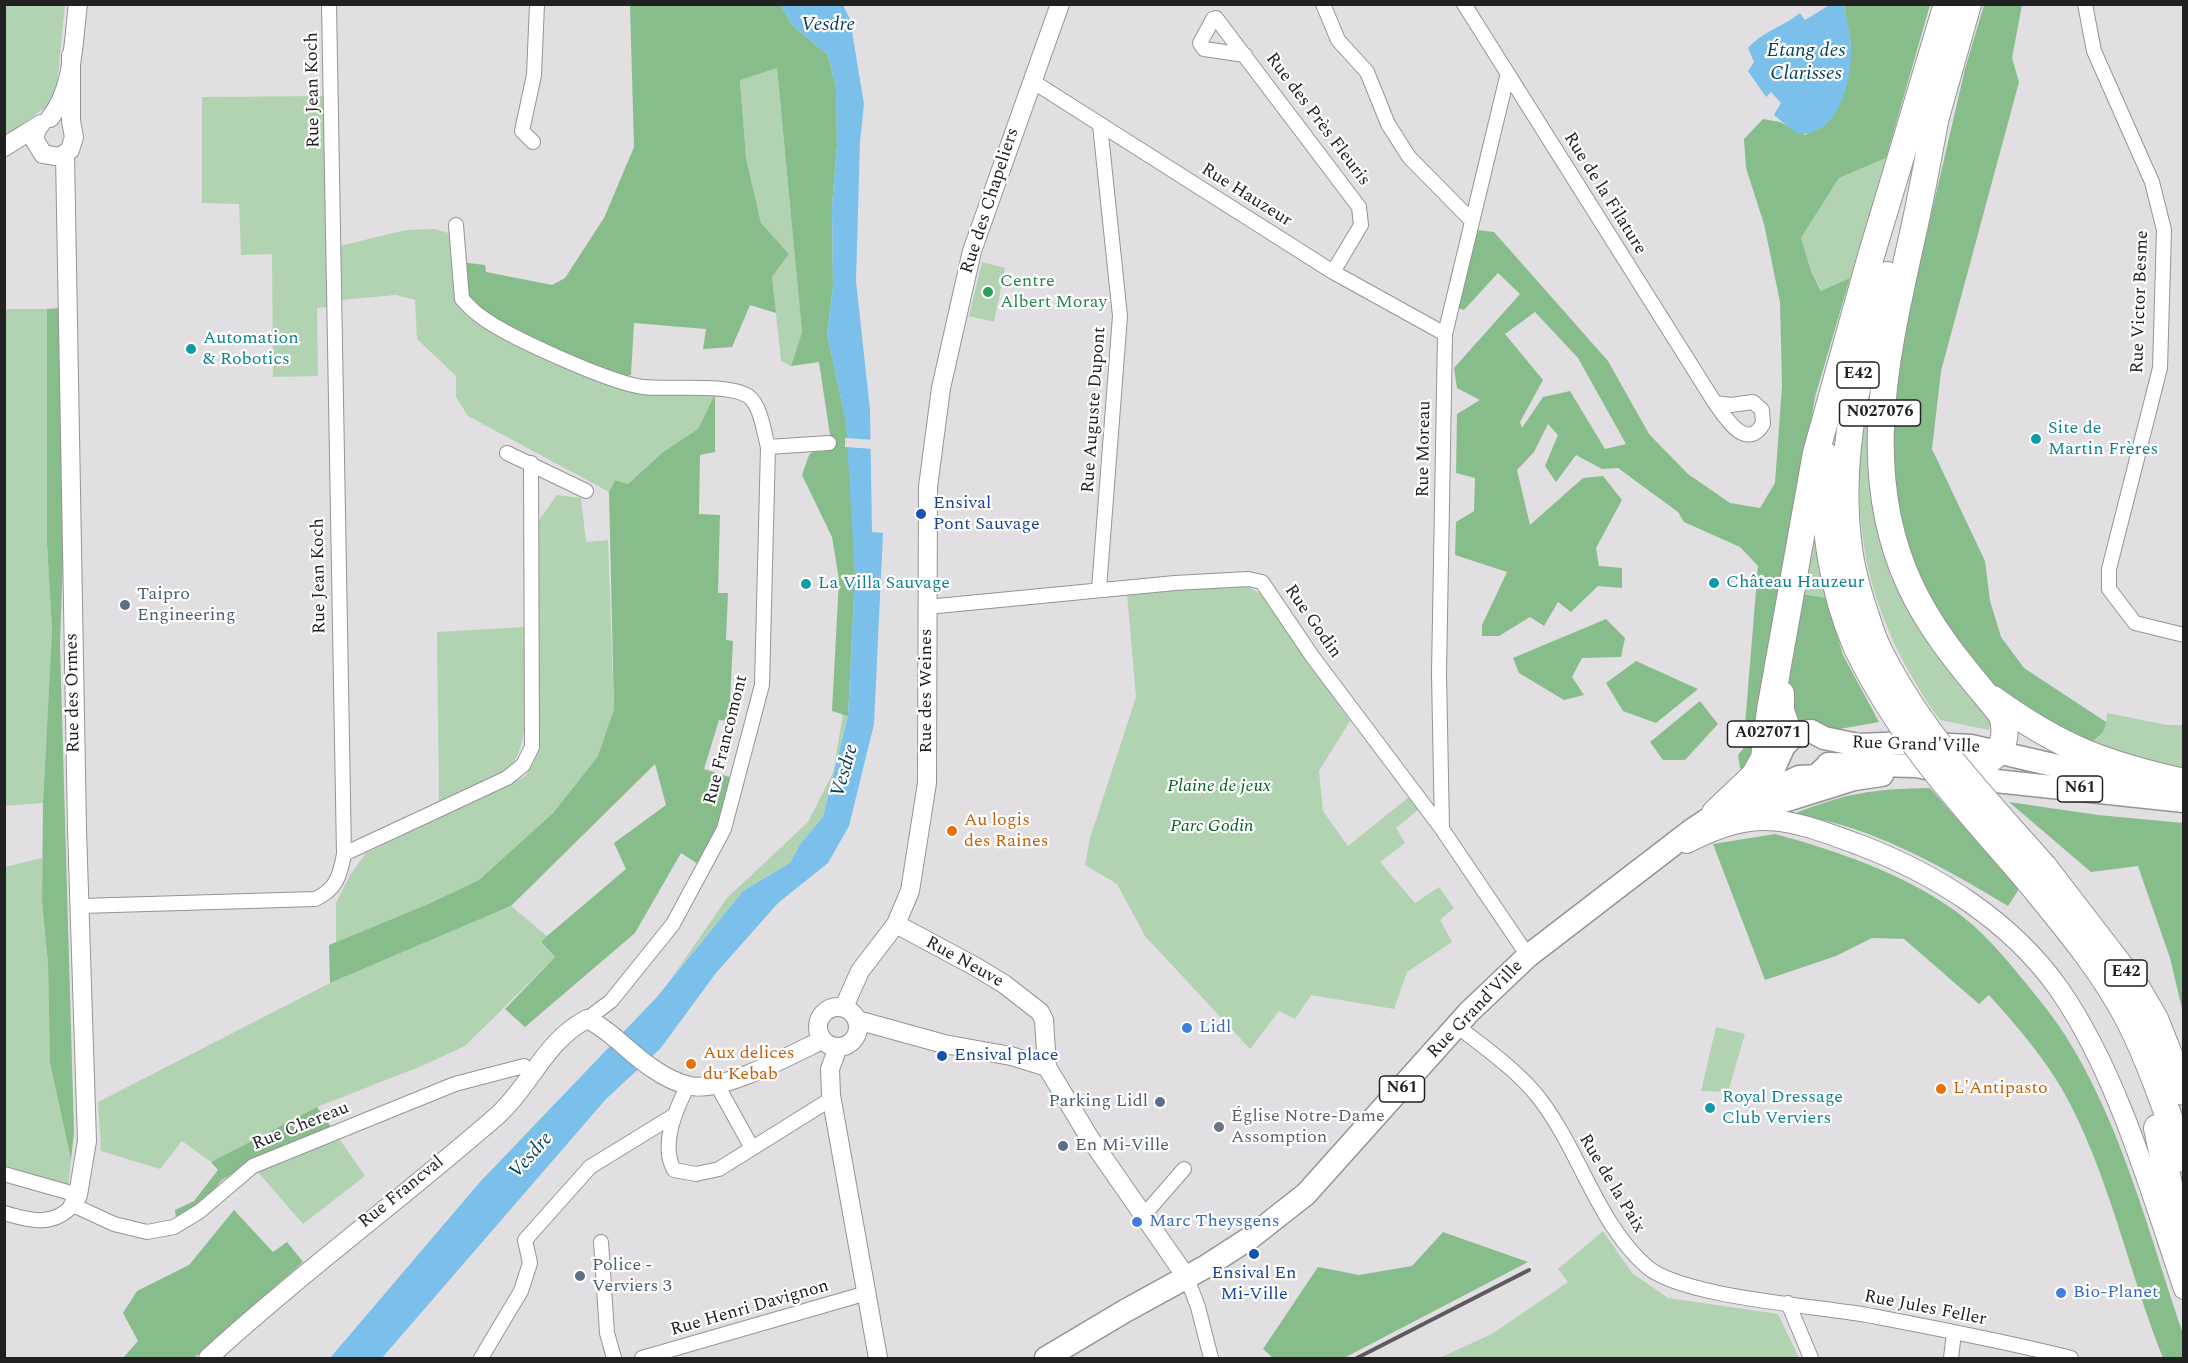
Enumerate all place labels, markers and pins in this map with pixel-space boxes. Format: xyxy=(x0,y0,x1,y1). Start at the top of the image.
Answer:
place label: Centre Albert Moray xyxy=(1000,271,1107,314)
marker: Centre Albert Moray xyxy=(981,285,995,299)
place label: Automation & Robotics xyxy=(203,328,299,370)
marker: Automation & Robotics xyxy=(184,342,198,356)
place label: Site de Martin Frères xyxy=(2048,418,2158,460)
marker: Site de Martin Frères xyxy=(2029,432,2043,446)
place label: Ensival Pont Sauvage xyxy=(933,493,1040,536)
marker: Ensival Pont Sauvage xyxy=(914,507,928,521)
place label: Château Hauzeur xyxy=(1726,572,1865,594)
place label: La Villa Sauvage xyxy=(818,573,950,595)
marker: Château Hauzeur xyxy=(1707,576,1721,590)
marker: La Villa Sauvage xyxy=(799,577,813,591)
place label: Taipro Engineering xyxy=(137,584,235,626)
marker: Taipro Engineering xyxy=(118,598,132,612)
place label: Au logis des Raines xyxy=(964,810,1049,852)
marker: Au logis des Raines xyxy=(945,824,959,838)
place label: Lidl xyxy=(1199,1017,1231,1039)
marker: Lidl xyxy=(1180,1021,1194,1035)
place label: Aux delices du Kebab xyxy=(703,1043,794,1086)
place label: Ensival place xyxy=(954,1045,1058,1067)
marker: Ensival place xyxy=(935,1049,949,1063)
marker: Aux delices du Kebab xyxy=(684,1057,698,1071)
place label: L'Antipasto xyxy=(1953,1078,2048,1100)
marker: L'Antipasto xyxy=(1934,1082,1948,1096)
place label: Royal Dressage Club Verviers xyxy=(1722,1087,1843,1130)
place label: Parking Lidl xyxy=(1049,1091,1148,1113)
marker: Parking Lidl xyxy=(1153,1095,1167,1109)
marker: Royal Dressage Club Verviers xyxy=(1703,1101,1717,1115)
place label: Église Notre-Dame Assomption xyxy=(1231,1106,1385,1148)
marker: Église Notre-Dame Assomption xyxy=(1212,1120,1226,1134)
place label: En Mi-Ville xyxy=(1075,1135,1169,1157)
marker: En Mi-Ville xyxy=(1056,1139,1070,1153)
place label: Marc Theysgens xyxy=(1149,1211,1279,1233)
marker: Marc Theysgens xyxy=(1130,1215,1144,1229)
marker: Ensival En Mi-Ville xyxy=(1247,1247,1261,1261)
place label: Police - Verviers 3 xyxy=(592,1255,672,1298)
place label: Ensival En Mi-Ville xyxy=(1212,1263,1296,1306)
marker: Police - Verviers 3 xyxy=(573,1269,587,1283)
place label: Bio-Planet xyxy=(2073,1282,2158,1304)
marker: Bio-Planet xyxy=(2054,1286,2068,1300)

